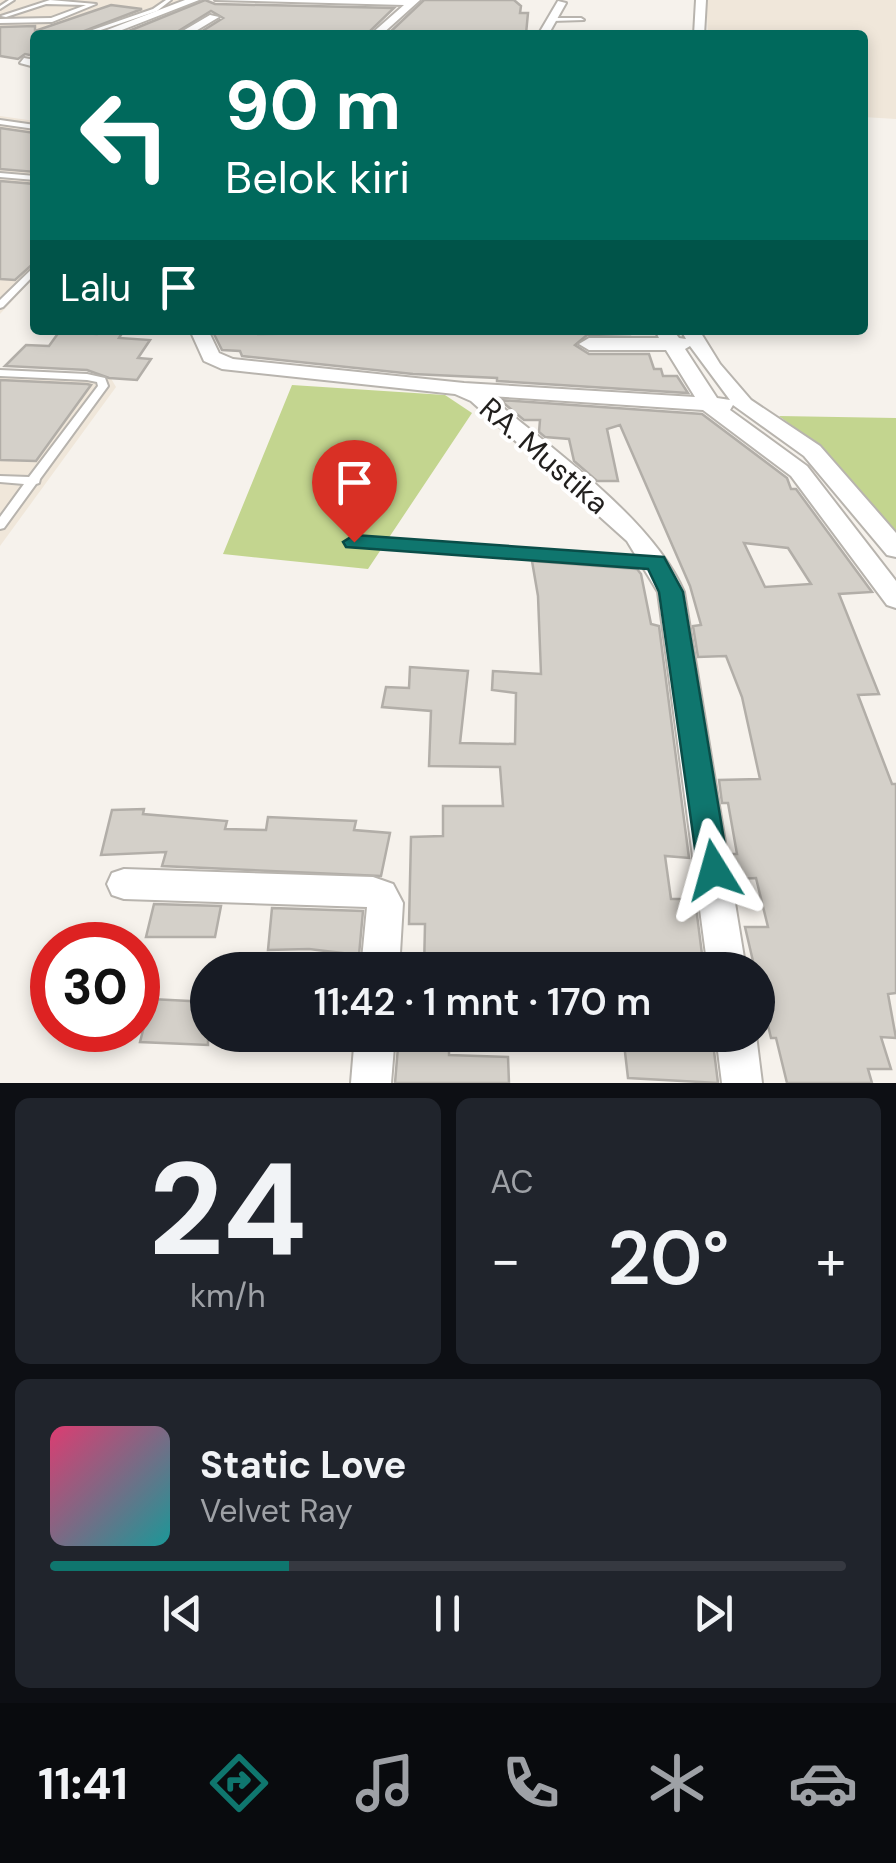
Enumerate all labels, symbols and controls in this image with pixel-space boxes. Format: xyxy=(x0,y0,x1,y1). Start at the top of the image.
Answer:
text: 90 m xyxy=(225,60,401,151)
icon: left xyxy=(60,70,190,200)
text: Belok kiri xyxy=(225,148,410,207)
icon: arrive xyxy=(151,260,206,315)
text: Lalu xyxy=(60,263,131,313)
street label: RA. Mustika xyxy=(472,389,617,522)
pin xyxy=(312,440,397,543)
icon: arrive xyxy=(327,455,382,510)
position arrow xyxy=(662,818,766,922)
speed limit sign: 30 xyxy=(30,922,160,1052)
text: 11:42 · 1 mnt · 170 m xyxy=(314,977,651,1027)
text: 24 xyxy=(148,1125,307,1294)
text: AC xyxy=(491,1161,533,1203)
text: 20° xyxy=(607,1210,729,1307)
text: − xyxy=(491,1224,521,1296)
text: + xyxy=(816,1224,846,1296)
text: km/h xyxy=(190,1275,266,1317)
text: Static Love xyxy=(200,1440,406,1490)
text: Velvet Ray xyxy=(200,1490,353,1532)
icon: previous xyxy=(155,1586,210,1641)
icon: pause xyxy=(420,1586,475,1641)
icon: next xyxy=(686,1586,741,1641)
icon: directions xyxy=(204,1748,274,1818)
icon: music xyxy=(350,1748,420,1818)
icon: phone xyxy=(496,1748,566,1818)
icon: climate xyxy=(642,1748,712,1818)
icon: car xyxy=(788,1748,858,1818)
text: 11:41 xyxy=(38,1754,128,1813)

